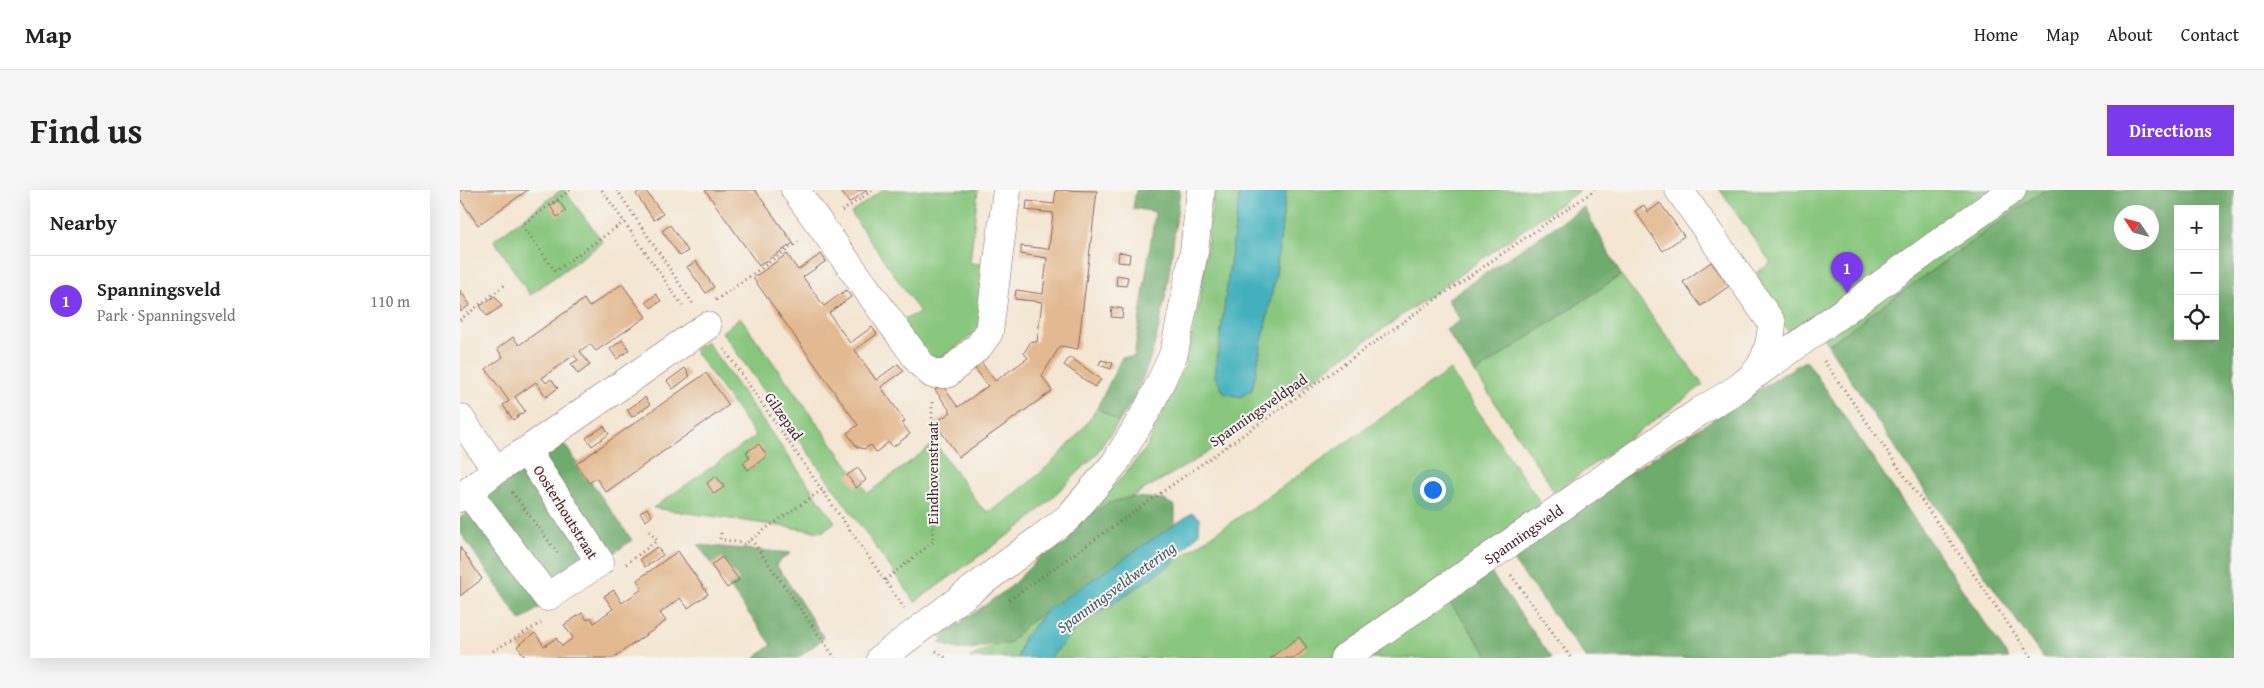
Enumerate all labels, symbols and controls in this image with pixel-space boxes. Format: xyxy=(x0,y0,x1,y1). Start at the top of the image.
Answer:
text: Map xyxy=(25,17,72,52)
text: Home xyxy=(1974,21,2018,48)
text: Map xyxy=(2046,21,2079,48)
text: About xyxy=(2107,21,2153,48)
text: Contact xyxy=(2181,21,2239,48)
text: Find us xyxy=(30,105,143,156)
button: Directions xyxy=(2107,105,2234,156)
north arrow xyxy=(2114,205,2159,250)
map controls xyxy=(2174,205,2219,340)
button: + xyxy=(2174,205,2219,250)
text: Nearby xyxy=(50,207,117,238)
button: − xyxy=(2174,250,2219,295)
pin: 1 xyxy=(1831,252,1863,293)
text: Spanningsveld xyxy=(97,275,221,303)
text: 1 xyxy=(62,289,70,313)
text: 110 m xyxy=(370,289,410,313)
button: locate xyxy=(2174,295,2219,340)
text: Park · Spanningsveld xyxy=(97,303,235,327)
street label: Spanningsveldpad xyxy=(1205,368,1311,452)
street label: Gilzepad xyxy=(760,388,808,444)
street label: Eindhovenstraat xyxy=(922,421,943,525)
street label: Oosterhoutstraat xyxy=(529,461,604,564)
your location xyxy=(1420,477,1446,503)
street label: Spanningsveld xyxy=(1479,499,1567,569)
water label: Spanningsveldwetering xyxy=(1051,535,1181,639)

